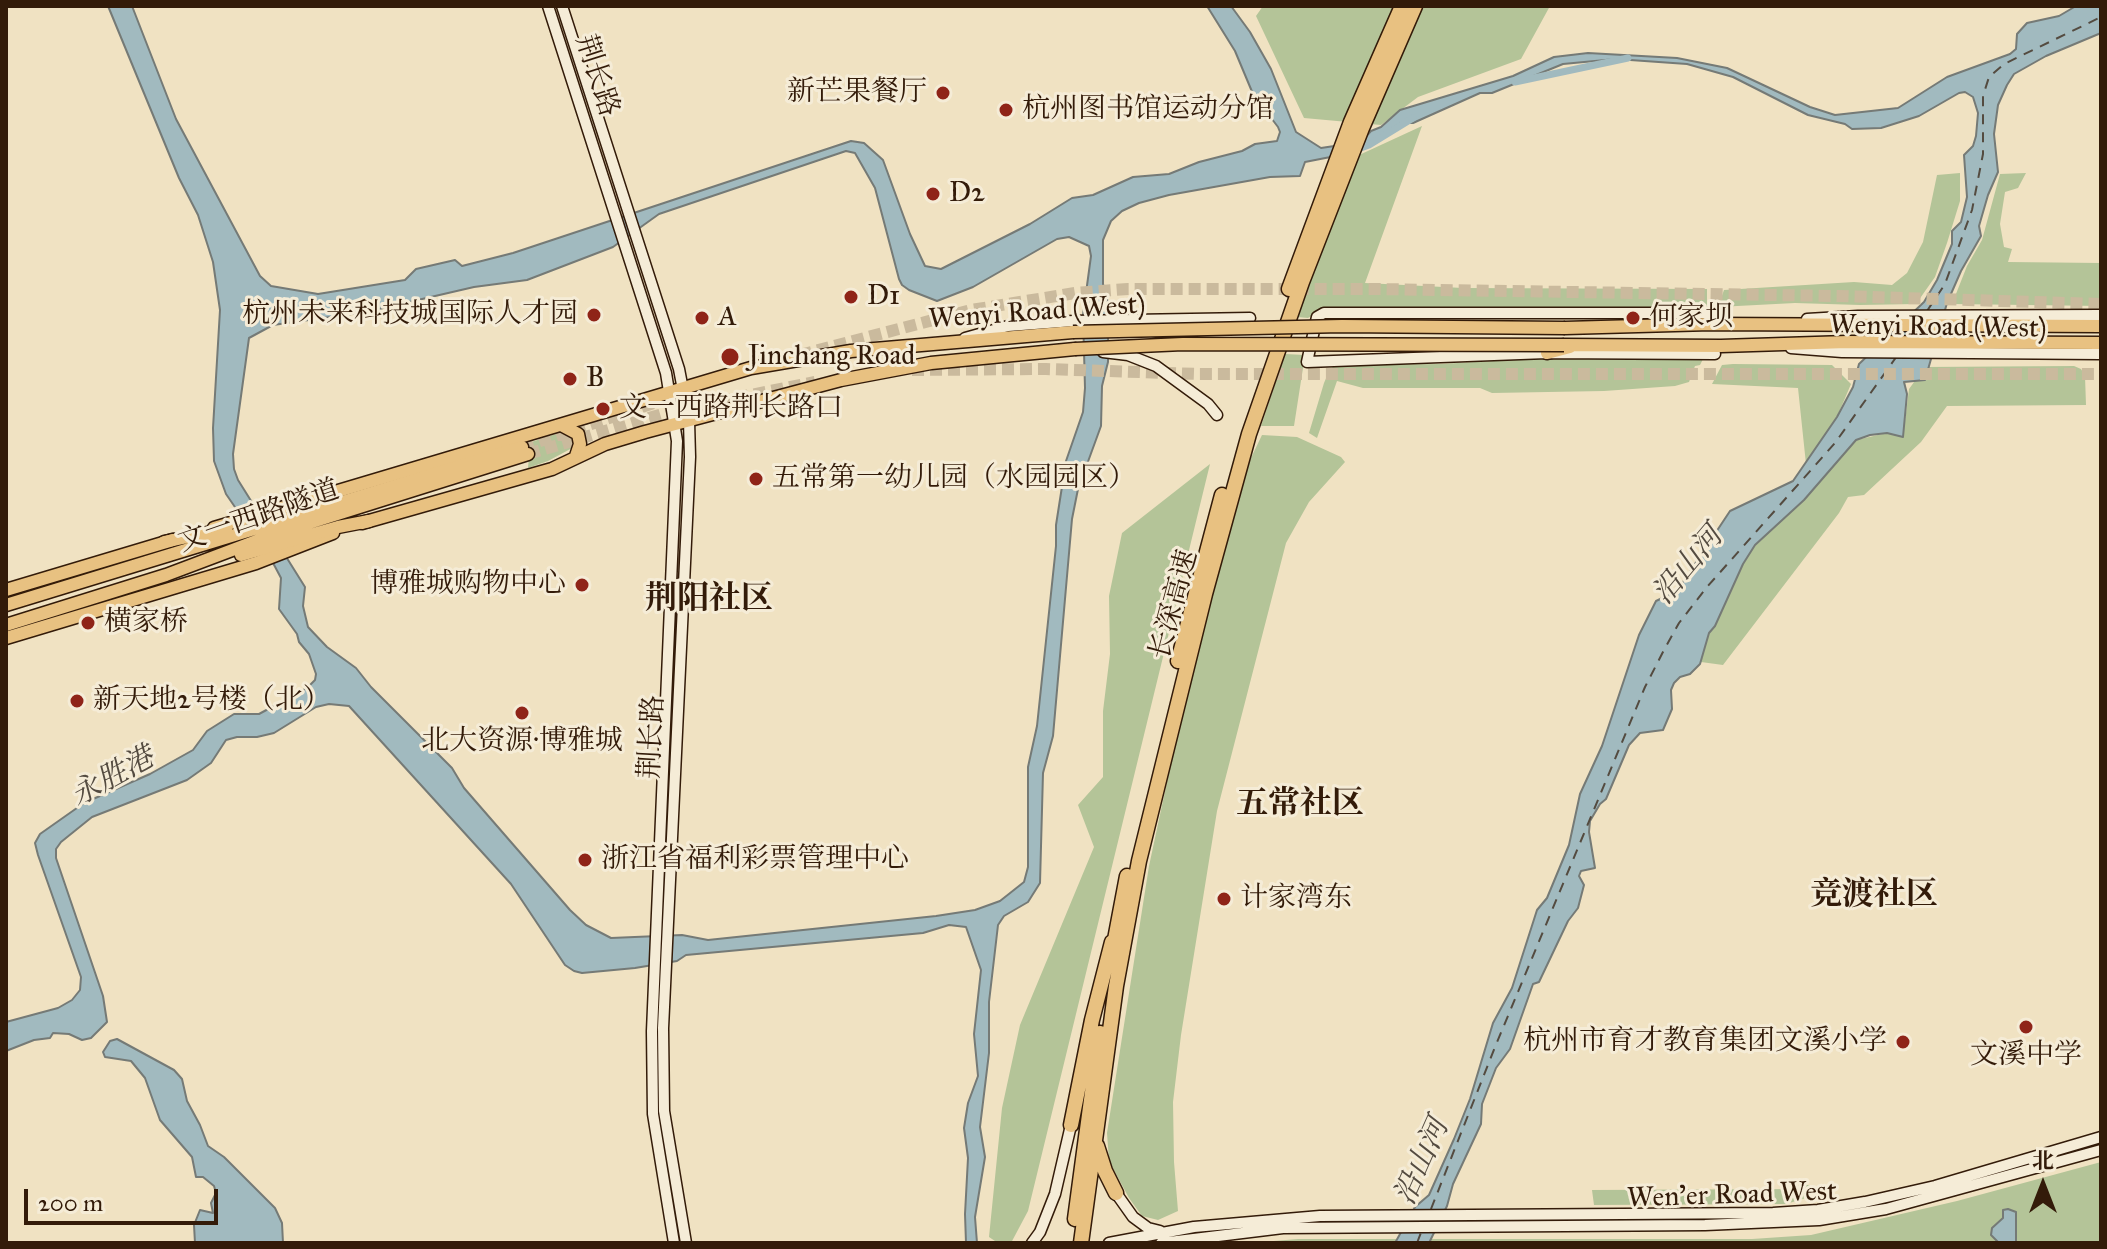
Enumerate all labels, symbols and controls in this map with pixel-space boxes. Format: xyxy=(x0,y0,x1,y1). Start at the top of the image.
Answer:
street label: 荆长路 xyxy=(567,31,625,121)
place label: 新芒果餐厅 xyxy=(787,76,927,110)
marker: 新芒果餐厅 xyxy=(934,84,952,102)
place label: 杭州图书馆运动分馆 xyxy=(1022,93,1274,127)
marker: 杭州图书馆运动分馆 xyxy=(997,101,1015,119)
place label: D2 xyxy=(949,177,985,211)
marker: D2 xyxy=(924,185,942,203)
place label: D1 xyxy=(867,280,900,314)
marker: D1 xyxy=(842,288,860,306)
street label: Wenyi Road (West) xyxy=(927,289,1147,337)
place label: 杭州未来科技城国际人才园 xyxy=(242,298,578,332)
place label: A xyxy=(718,301,737,335)
place label: 何家坝 xyxy=(1649,301,1733,335)
marker: 杭州未来科技城国际人才园 xyxy=(585,306,603,324)
marker: A xyxy=(693,309,711,327)
marker: 何家坝 xyxy=(1624,309,1642,327)
street label: Wenyi Road (West) xyxy=(1829,309,2047,347)
place label: Jinchang Road xyxy=(748,340,915,374)
marker: Jinchang Road xyxy=(719,346,741,368)
place label: B xyxy=(586,362,605,396)
marker: B xyxy=(561,370,579,388)
place label: 文一西路荆长路口 xyxy=(619,392,843,426)
marker: 文一西路荆长路口 xyxy=(594,400,612,418)
place label: 五常第一幼儿园（水园园区） xyxy=(772,462,1136,496)
marker: 五常第一幼儿园（水园园区） xyxy=(747,470,765,488)
street label: 文一西路隧道 xyxy=(174,474,344,560)
water label: 沿山河 xyxy=(1646,520,1732,612)
street label: 长深高速 xyxy=(1144,547,1206,663)
place label: 博雅城购物中心 xyxy=(370,568,566,602)
marker: 博雅城购物中心 xyxy=(573,576,591,594)
district label: 荆阳社区 xyxy=(645,581,773,619)
place label: 横家桥 xyxy=(104,606,188,640)
marker: 横家桥 xyxy=(79,614,97,632)
place label: 新天地2号楼（北） xyxy=(93,684,331,718)
marker: 新天地2号楼（北） xyxy=(68,692,86,710)
street label: 荆长路 xyxy=(634,694,672,780)
marker: 北大资源·博雅城 xyxy=(513,704,531,722)
place label: 北大资源·博雅城 xyxy=(421,725,623,759)
water label: 永胜港 xyxy=(65,740,161,816)
district label: 五常社区 xyxy=(1236,786,1364,824)
place label: 浙江省福利彩票管理中心 xyxy=(601,843,909,877)
marker: 浙江省福利彩票管理中心 xyxy=(576,851,594,869)
district label: 竞渡社区 xyxy=(1810,877,1938,915)
place label: 计家湾东 xyxy=(1240,882,1352,916)
marker: 计家湾东 xyxy=(1215,890,1233,908)
marker: 文溪中学 xyxy=(2017,1018,2035,1036)
place label: 杭州市育才教育集团文溪小学 xyxy=(1523,1025,1887,1059)
marker: 杭州市育才教育集团文溪小学 xyxy=(1894,1033,1912,1051)
place label: 文溪中学 xyxy=(1970,1039,2082,1073)
water label: 沿山河 xyxy=(1388,1114,1458,1210)
north arrow xyxy=(2003,1145,2083,1225)
text: 北 xyxy=(2032,1147,2054,1174)
scale bar xyxy=(28,1173,222,1223)
street label: Wen'er Road West xyxy=(1627,1176,1837,1216)
text: 200 m xyxy=(38,1188,103,1218)

